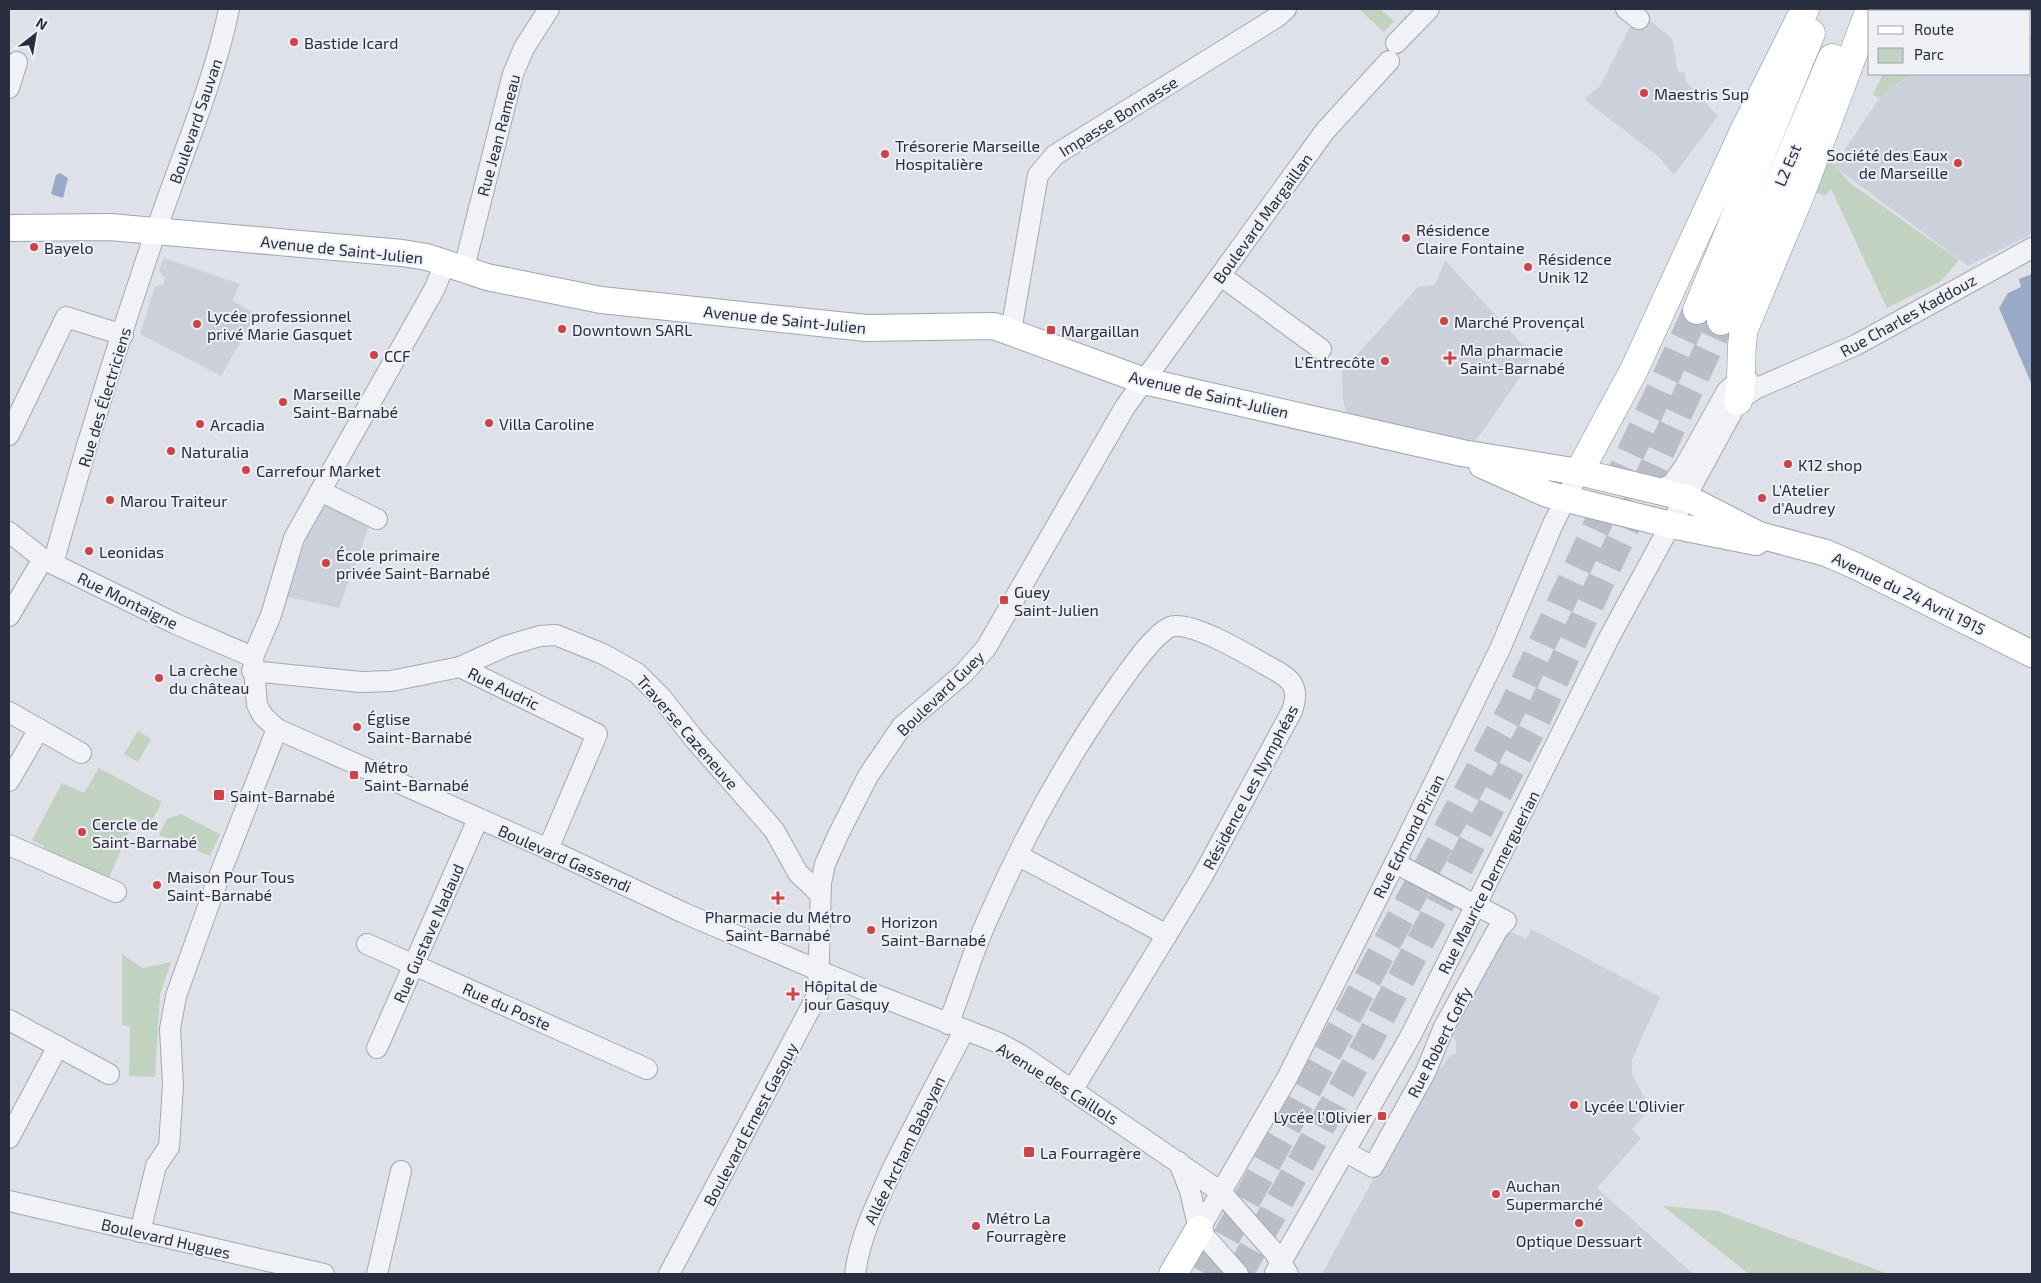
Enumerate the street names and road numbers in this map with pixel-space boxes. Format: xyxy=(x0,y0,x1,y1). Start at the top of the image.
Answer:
street label: Boulevard Sauvan xyxy=(165,56,225,186)
street label: Rue Jean Rameau xyxy=(473,72,523,198)
street label: Impasse Bonnasse xyxy=(1055,72,1181,160)
street label: L2 Est xyxy=(1770,141,1804,189)
street label: Boulevard Margaillan xyxy=(1208,149,1316,287)
street label: Avenue de Saint-Julien xyxy=(260,231,424,267)
street label: Rue Charles Kaddouz xyxy=(1837,270,1979,360)
street label: Avenue de Saint-Julien xyxy=(703,301,867,337)
street label: Rue des Électriciens xyxy=(74,325,134,469)
street label: Avenue de Saint-Julien xyxy=(1127,366,1291,422)
street label: Avenue du 24 Avril 1915 xyxy=(1829,548,1989,638)
street label: Rue Montaigne xyxy=(75,568,181,632)
street label: Boulevard Guey xyxy=(892,646,988,739)
street label: Rue Audric xyxy=(465,663,543,714)
street label: Traverse Cazeneuve xyxy=(633,671,743,793)
street label: Résidence Les Nymphéas xyxy=(1198,701,1302,873)
street label: Rue Edmond Pirian xyxy=(1369,771,1447,901)
street label: Rue Maurice Dermerguerian xyxy=(1433,787,1543,977)
street label: Boulevard Gassendi xyxy=(495,820,635,896)
street label: Rue Gustave Nadaud xyxy=(389,861,467,1005)
street label: Rue du Poste xyxy=(460,978,554,1034)
street label: Rue Robert Coffy xyxy=(1403,983,1475,1101)
street label: Avenue des Caillols xyxy=(994,1038,1122,1128)
street label: Boulevard Ernest Gasquy xyxy=(699,1039,801,1209)
street label: Allée Archam Babayan xyxy=(860,1073,948,1227)
street label: Boulevard Hugues xyxy=(99,1214,233,1262)

